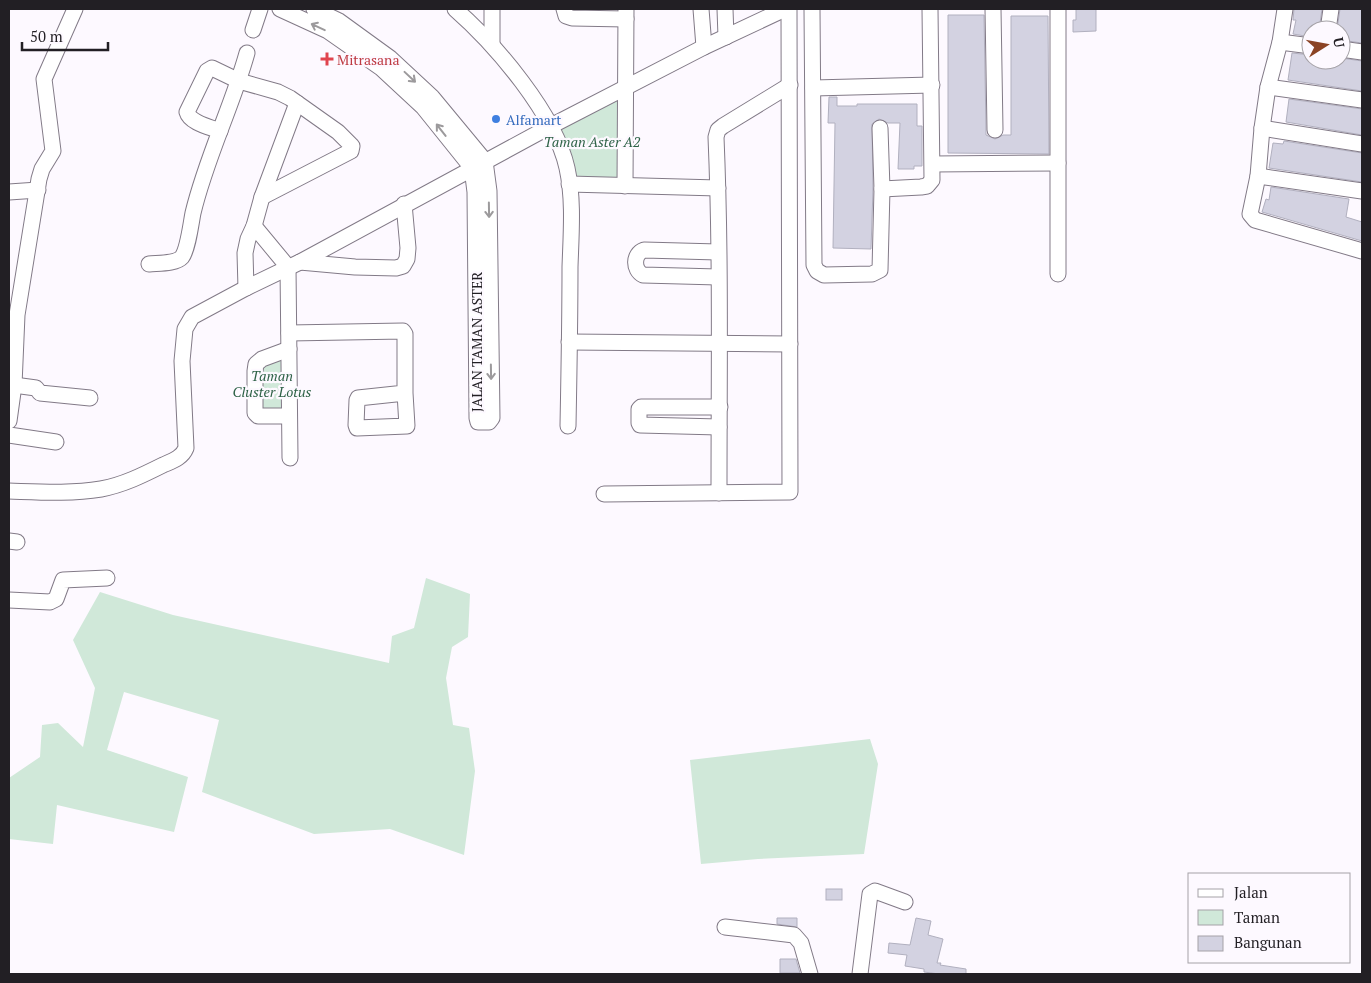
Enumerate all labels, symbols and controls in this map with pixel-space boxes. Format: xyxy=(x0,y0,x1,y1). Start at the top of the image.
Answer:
scale bar xyxy=(22,20,109,52)
north arrow xyxy=(1301,20,1351,70)
one-way arrow xyxy=(311,21,326,31)
text: 50 m xyxy=(30,26,63,46)
text: U xyxy=(1329,36,1350,49)
place label: Mitrasana xyxy=(337,50,400,69)
marker: Mitrasana xyxy=(321,53,333,65)
one-way arrow xyxy=(404,71,416,83)
place label: Alfamart xyxy=(506,110,562,129)
marker: Alfamart xyxy=(490,113,502,125)
one-way arrow xyxy=(436,124,447,137)
park label: Taman Aster A2 xyxy=(544,132,641,151)
one-way arrow xyxy=(484,201,494,217)
street label: JALAN TAMAN ASTER xyxy=(467,272,486,412)
one-way arrow xyxy=(486,364,496,380)
park label: Taman Cluster Lotus xyxy=(233,366,312,401)
legend xyxy=(1188,873,1351,963)
text: Jalan xyxy=(1234,882,1268,902)
text: Taman xyxy=(1234,907,1280,927)
text: Bangunan xyxy=(1234,932,1302,952)

